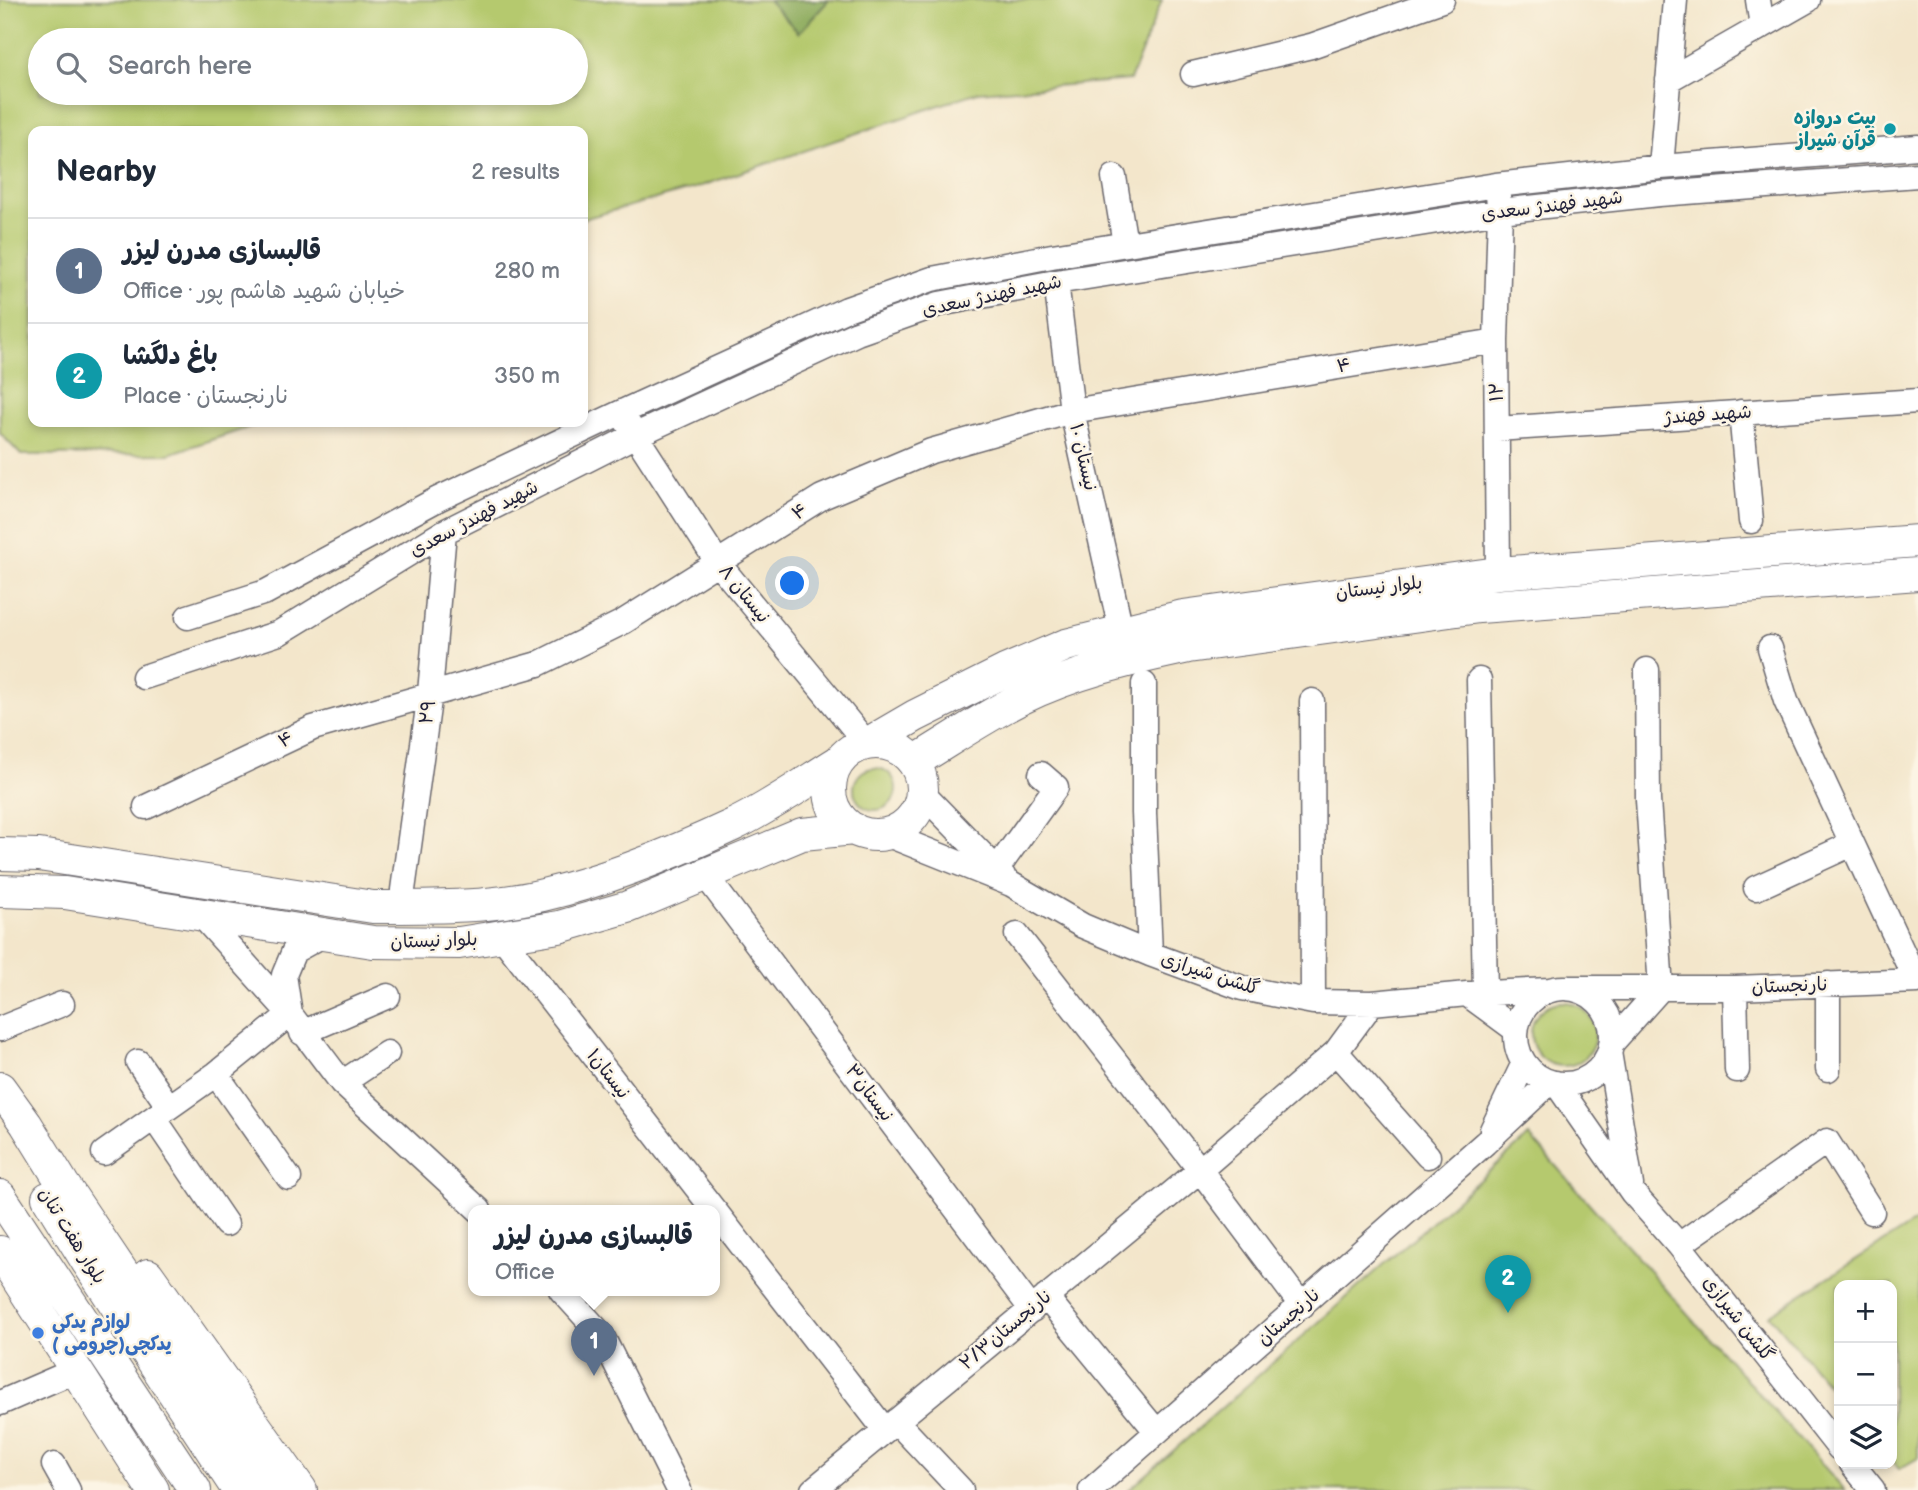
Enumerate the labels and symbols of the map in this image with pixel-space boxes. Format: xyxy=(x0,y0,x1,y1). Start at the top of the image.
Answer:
place label: بیت دروازه قرآن شیراز xyxy=(1793,107,1876,152)
marker: بیت دروازه قرآن شیراز xyxy=(1882,121,1898,137)
street label: شهید فهندژ سعدی xyxy=(1480,186,1624,226)
street label: شهید فهندژ سعدی xyxy=(920,270,1064,322)
street label: ۴ xyxy=(1335,354,1353,378)
street label: ۱۲ xyxy=(1485,382,1509,402)
street label: شهید فهندژ xyxy=(1662,400,1752,430)
street label: نیستان ۱۰ xyxy=(1064,421,1102,493)
street label: شهید فهندژ سعدی xyxy=(406,475,542,563)
street label: ۴ xyxy=(788,498,812,526)
street label: نیستان ۸ xyxy=(713,560,775,628)
your location xyxy=(775,566,809,600)
street label: بلوار نیستان xyxy=(1334,571,1424,605)
street label: ۲۹ xyxy=(415,698,441,726)
street label: ۴ xyxy=(275,727,297,753)
street label: بلوار نیستان xyxy=(390,928,478,954)
street label: گلشن شیرازی xyxy=(1158,947,1262,1001)
street label: نارنجستان xyxy=(1751,973,1829,999)
street label: ۱نیستان xyxy=(581,1044,635,1104)
street label: ۳نیستان xyxy=(840,1060,898,1126)
street label: بلوار هفت تنان xyxy=(33,1184,111,1288)
pin: 2 xyxy=(1485,1255,1531,1313)
street label: گلشن شیرازی xyxy=(1697,1272,1779,1366)
street label: نارنجستان xyxy=(1253,1283,1325,1351)
street label: ۲/۳نارنجستان xyxy=(955,1285,1057,1375)
place label: لوازم یدکی یدکچی(چرومی ) xyxy=(52,1311,172,1356)
pin: 1 xyxy=(571,1318,617,1376)
marker: لوازم یدکی یدکچی(چرومی ) xyxy=(30,1325,46,1341)

